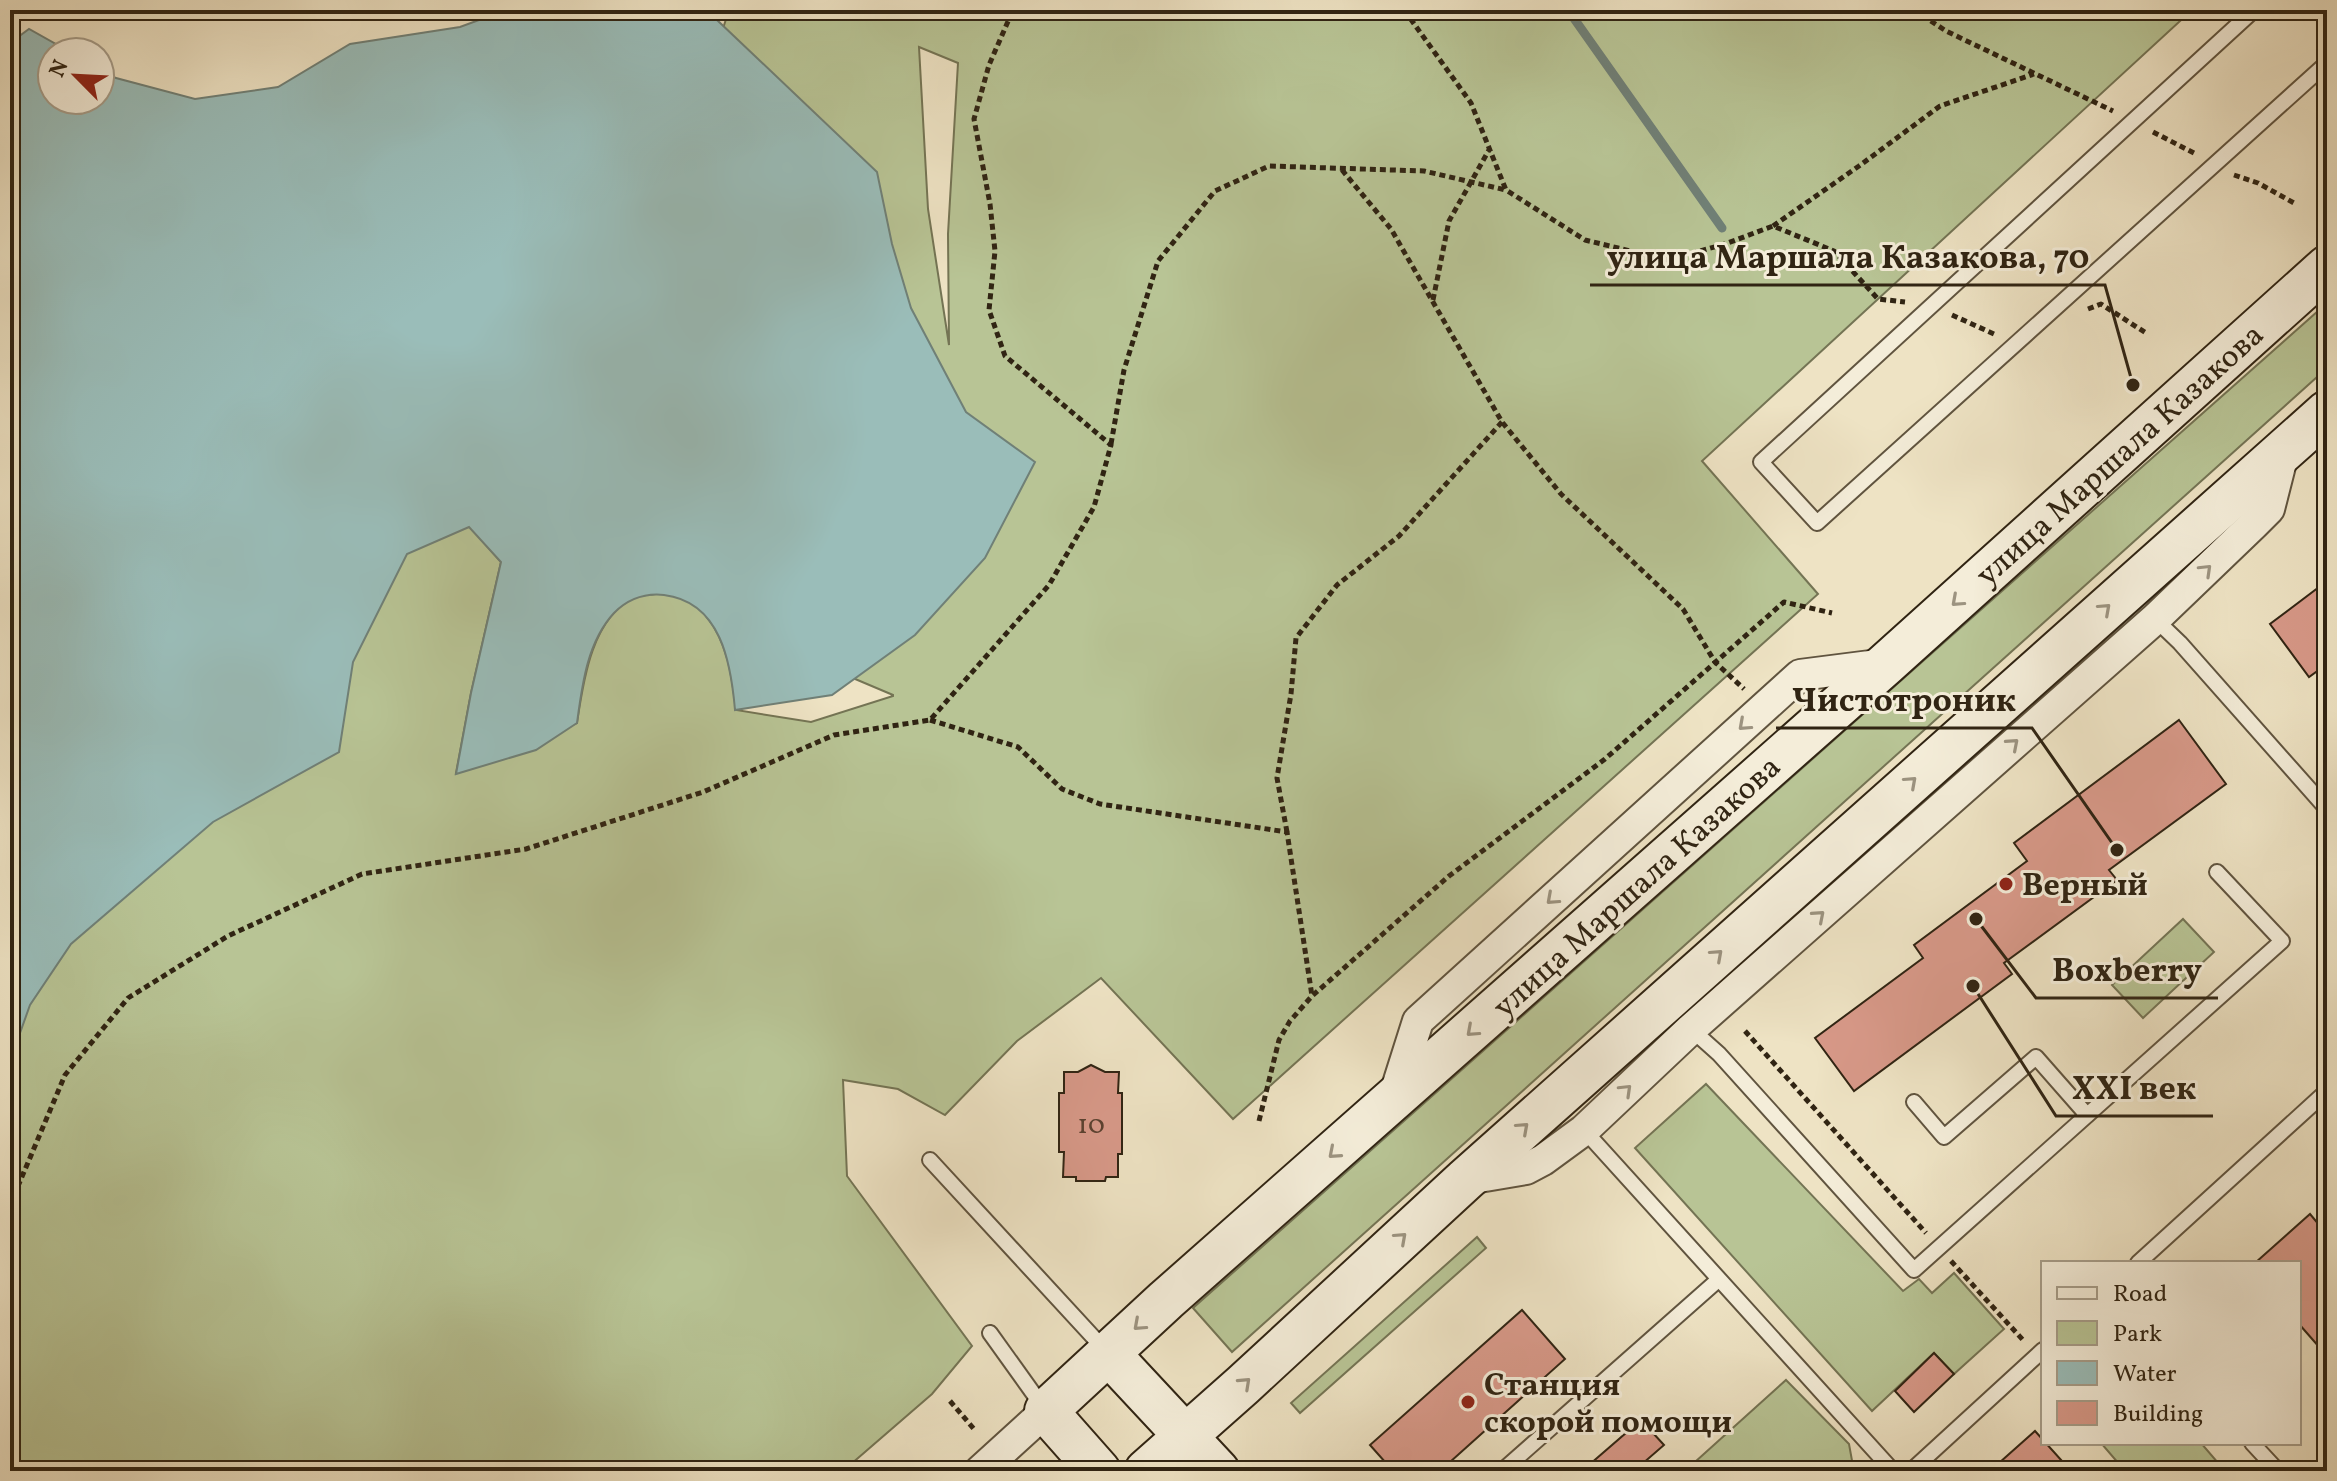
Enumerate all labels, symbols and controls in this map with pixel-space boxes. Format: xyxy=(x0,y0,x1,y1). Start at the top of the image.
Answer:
north arrow xyxy=(36,36,116,116)
text: N xyxy=(43,55,77,82)
callout: улица Маршала Казакова, 70 xyxy=(1590,227,2105,285)
text: улица Маршала Казакова, 70 xyxy=(1607,236,2089,283)
street label: улица Маршала Казакова xyxy=(1967,315,2275,598)
one-way arrow xyxy=(2197,565,2212,579)
one-way arrow xyxy=(1951,591,1966,605)
one-way arrow xyxy=(2096,604,2111,619)
callout: Чистотроник xyxy=(1776,670,2032,728)
text: Чистотроник xyxy=(1792,679,2016,726)
one-way arrow xyxy=(1739,715,1754,729)
one-way arrow xyxy=(2004,739,2019,753)
street label: улица Маршала Казакова xyxy=(1484,747,1792,1030)
one-way arrow xyxy=(1902,777,1917,792)
place label: Верный xyxy=(2022,865,2148,909)
marker: Верный xyxy=(1997,875,2015,893)
one-way arrow xyxy=(1546,890,1561,904)
one-way arrow xyxy=(1809,911,1824,926)
callout: Boxberry xyxy=(2036,940,2218,998)
text: Boxberry xyxy=(2052,949,2202,996)
one-way arrow xyxy=(1708,950,1723,965)
one-way arrow xyxy=(1467,1022,1481,1037)
callout: XXI век xyxy=(2056,1058,2213,1116)
text: XXI век xyxy=(2072,1067,2196,1114)
one-way arrow xyxy=(1617,1085,1631,1100)
house number: 10 xyxy=(1077,1106,1105,1145)
one-way arrow xyxy=(1514,1122,1528,1137)
one-way arrow xyxy=(1329,1143,1344,1158)
one-way arrow xyxy=(1391,1234,1406,1248)
legend xyxy=(2041,1261,2301,1445)
text: Road xyxy=(2113,1278,2167,1312)
one-way arrow xyxy=(1134,1315,1149,1330)
text: Park xyxy=(2113,1318,2162,1352)
text: Water xyxy=(2113,1358,2177,1392)
place label: Станция скорой помощи xyxy=(1484,1365,1732,1446)
one-way arrow xyxy=(1235,1379,1250,1393)
marker: Станция скорой помощи xyxy=(1459,1393,1477,1411)
text: Building xyxy=(2113,1398,2203,1432)

